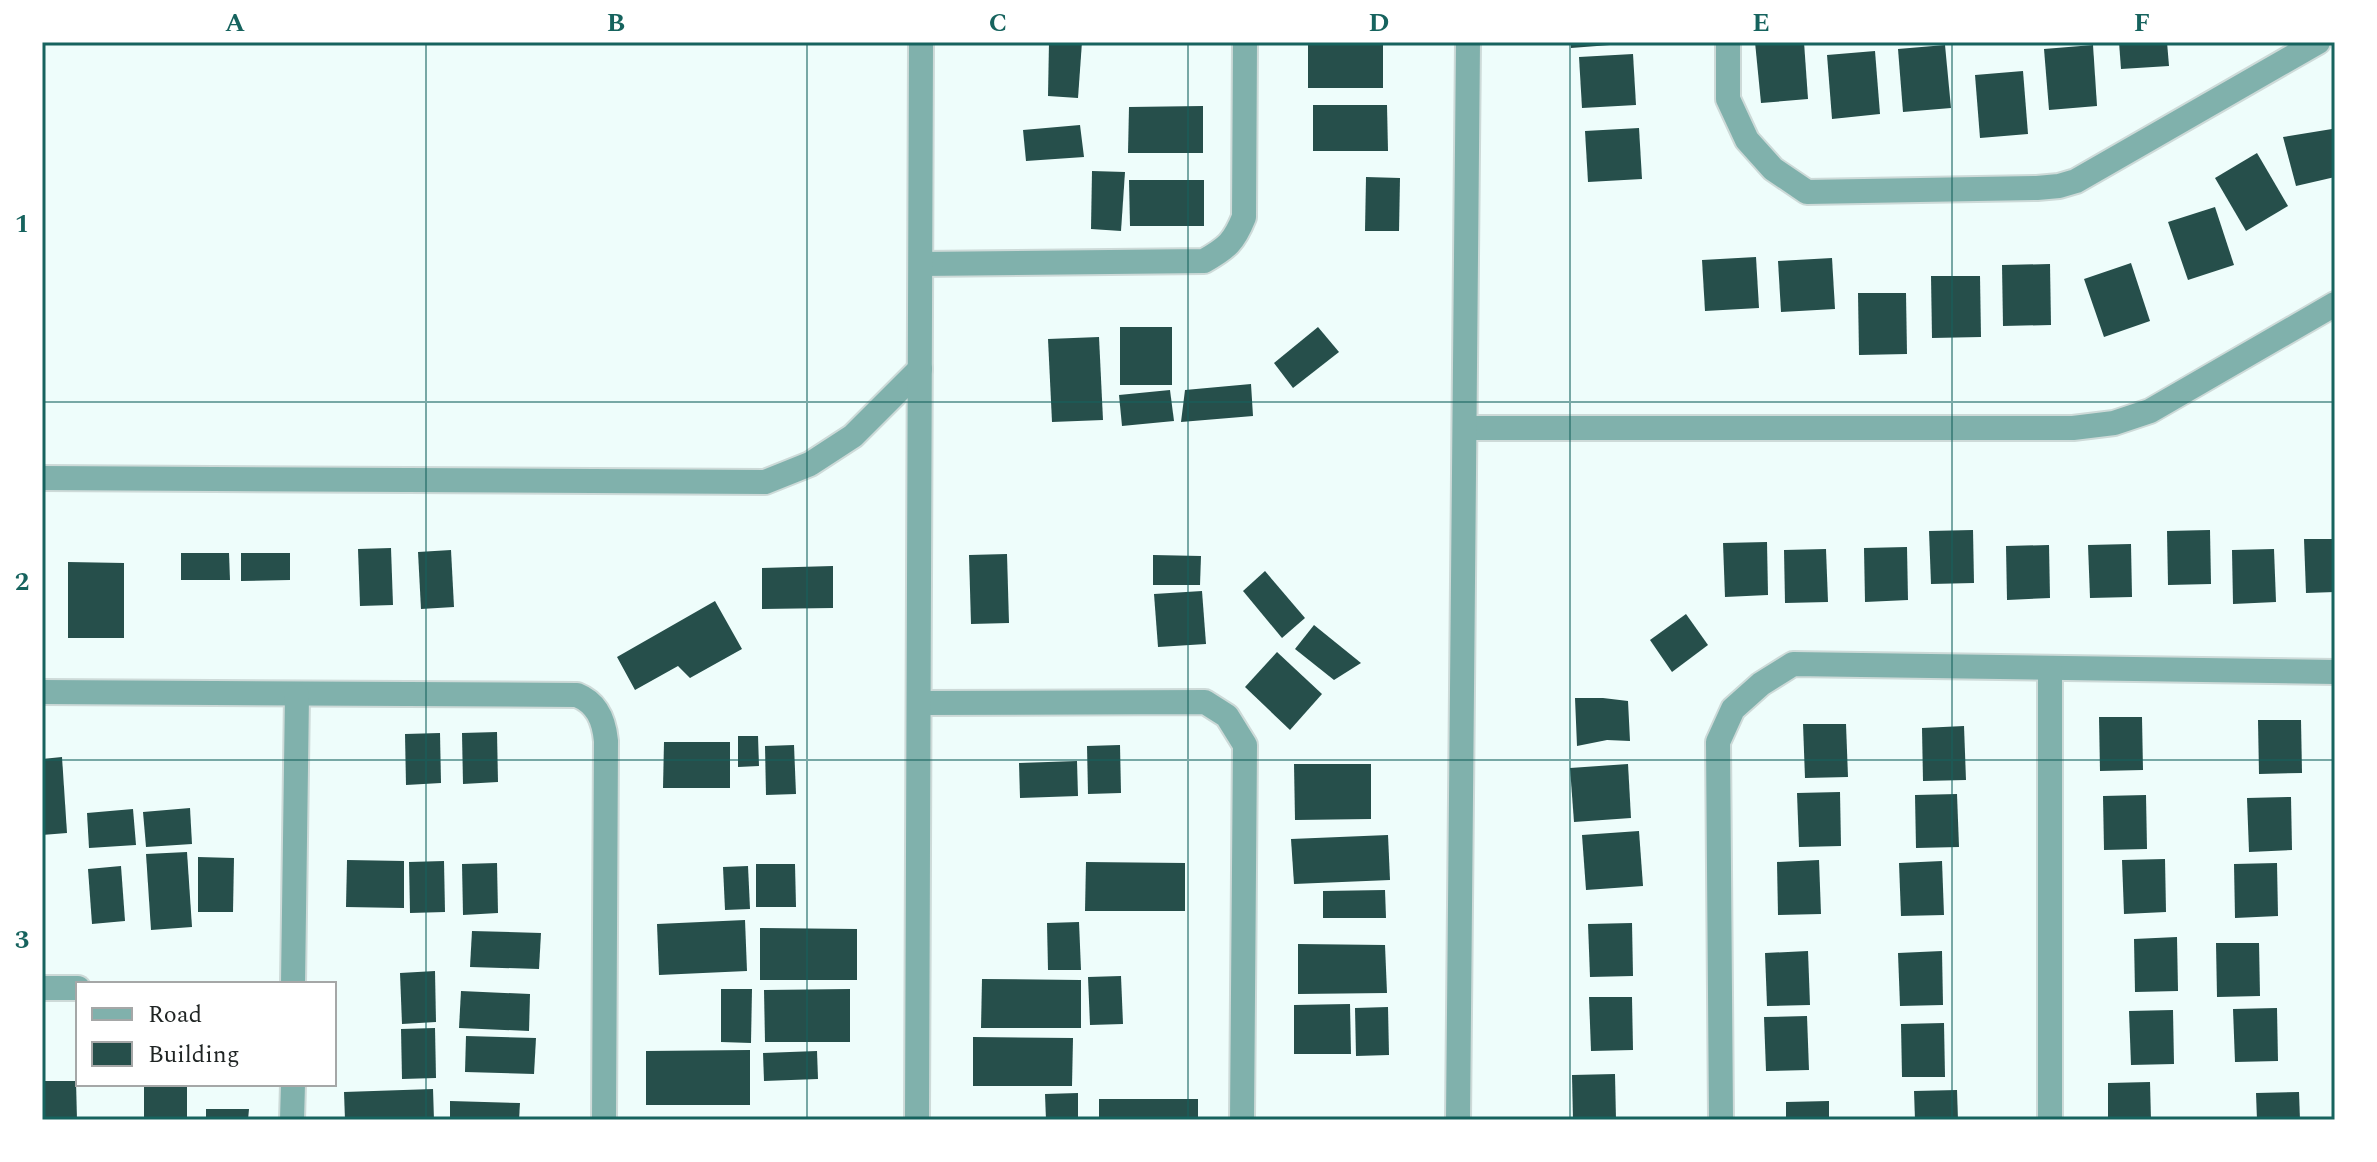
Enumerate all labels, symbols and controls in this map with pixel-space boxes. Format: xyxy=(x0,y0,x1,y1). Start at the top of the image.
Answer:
text: A xyxy=(225,3,245,43)
text: B xyxy=(607,3,625,43)
text: C xyxy=(989,3,1007,43)
text: D xyxy=(1369,3,1389,43)
text: E xyxy=(1752,3,1770,43)
text: F xyxy=(2134,3,2150,43)
text: 1 xyxy=(15,204,29,244)
text: 2 xyxy=(15,562,29,602)
text: 3 xyxy=(15,920,29,960)
legend xyxy=(76,982,336,1086)
text: Road xyxy=(148,997,202,1033)
text: Building xyxy=(148,1037,240,1073)

